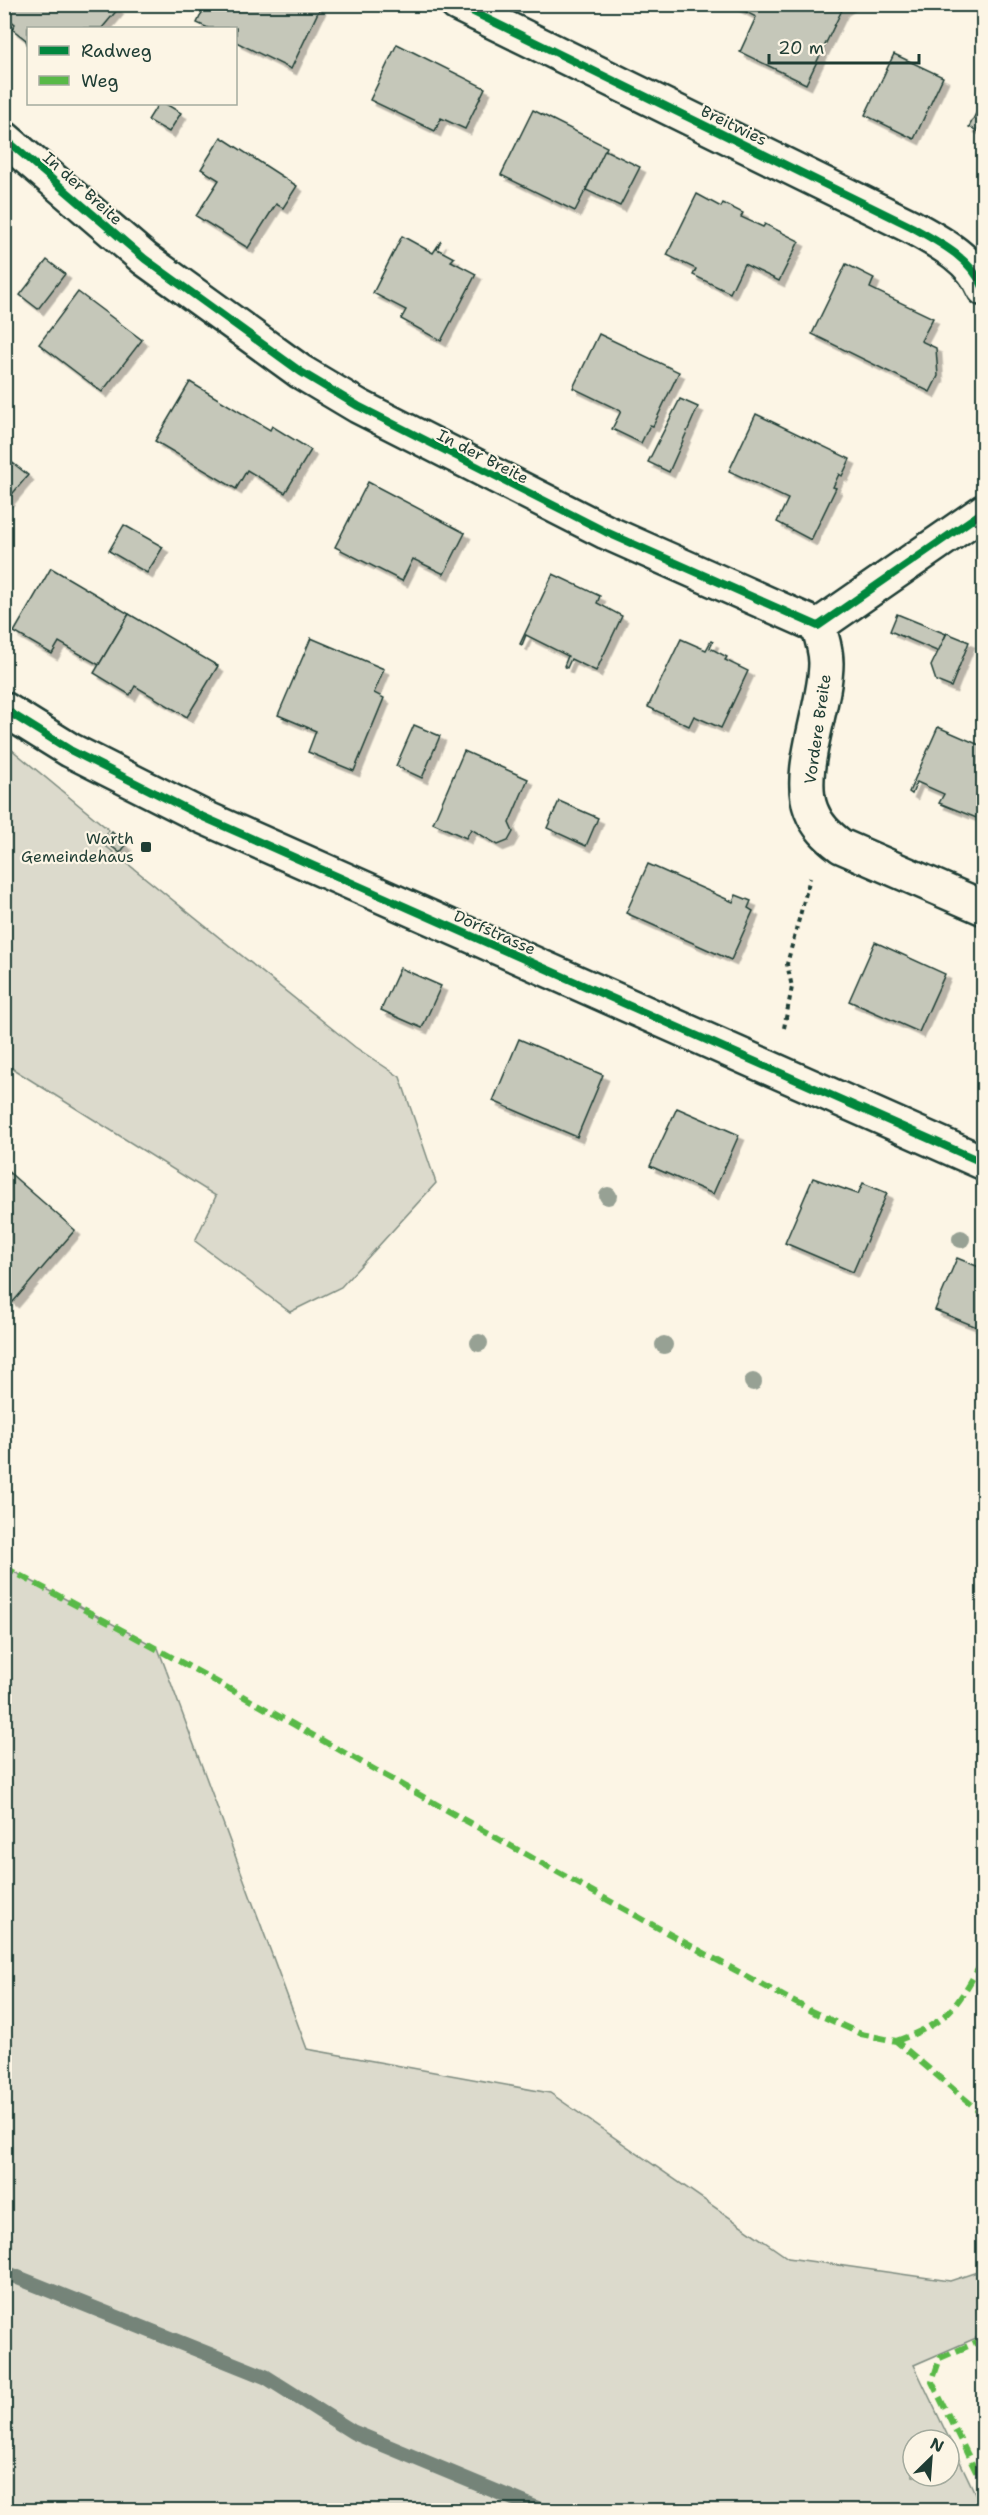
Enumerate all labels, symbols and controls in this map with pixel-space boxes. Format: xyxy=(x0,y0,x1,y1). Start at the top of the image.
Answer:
legend xyxy=(27,27,237,105)
scale bar xyxy=(769,27,919,65)
text: 20 m xyxy=(778,36,824,60)
text: Radweg xyxy=(81,39,152,63)
text: Weg xyxy=(81,69,119,93)
street label: Breitwies xyxy=(697,100,770,150)
street label: In der Breite xyxy=(38,147,127,230)
street label: In der Breite xyxy=(433,424,532,489)
street label: Vordere Breite xyxy=(799,673,836,785)
place label: Warth Gemeindehaus xyxy=(21,828,134,867)
marker: Warth Gemeindehaus xyxy=(139,840,153,854)
street label: Dorfstrasse xyxy=(451,905,539,960)
north arrow xyxy=(901,2428,961,2488)
text: N xyxy=(927,2433,947,2457)

